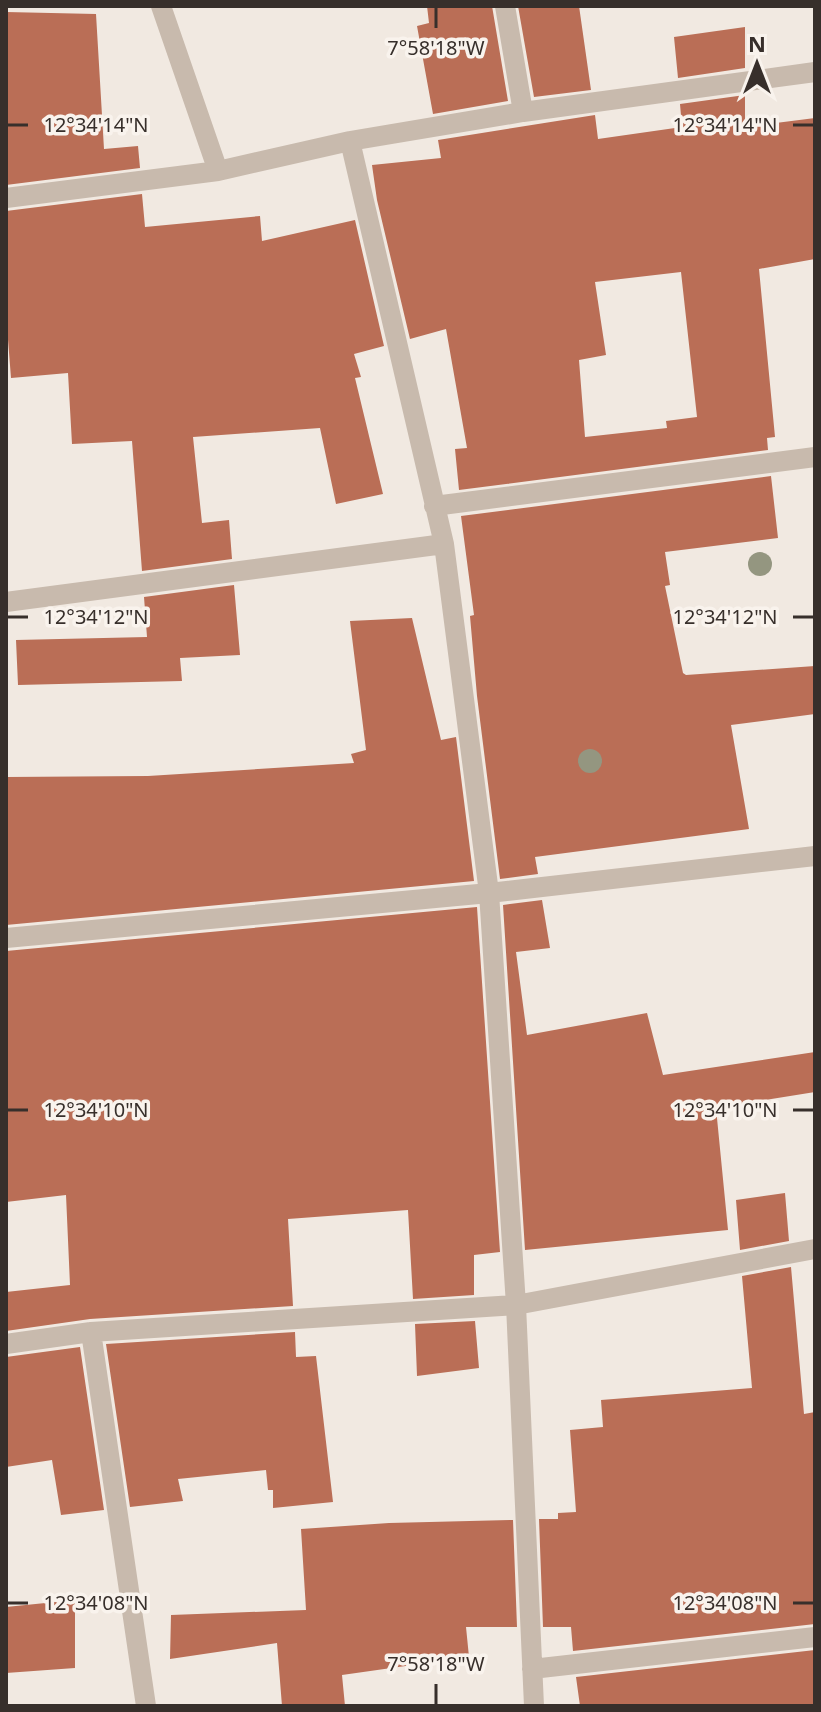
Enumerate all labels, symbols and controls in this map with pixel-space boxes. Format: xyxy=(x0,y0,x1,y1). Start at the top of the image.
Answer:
north arrow xyxy=(717,24,797,104)
text: N xyxy=(748,28,766,58)
text: 7°58'18"W xyxy=(387,34,485,61)
text: 12°34'14"N xyxy=(43,111,149,138)
text: 12°34'14"N xyxy=(672,111,778,138)
text: 12°34'12"N xyxy=(43,603,149,630)
text: 12°34'12"N xyxy=(672,603,778,630)
text: 12°34'10"N xyxy=(43,1096,149,1123)
text: 12°34'10"N xyxy=(672,1096,778,1123)
text: 12°34'08"N xyxy=(43,1589,149,1616)
text: 12°34'08"N xyxy=(672,1589,778,1616)
text: 7°58'18"W xyxy=(387,1650,485,1677)

